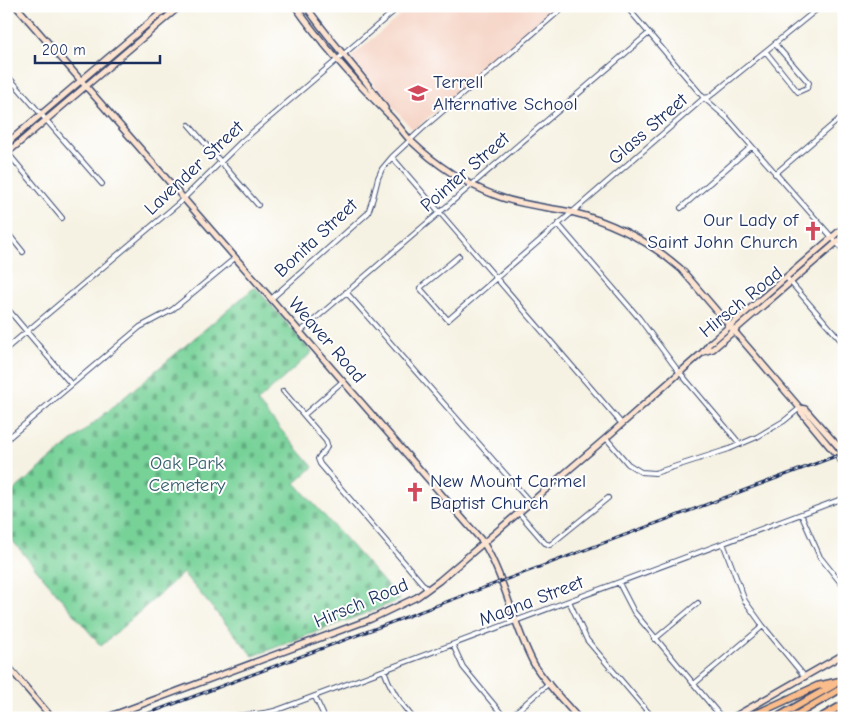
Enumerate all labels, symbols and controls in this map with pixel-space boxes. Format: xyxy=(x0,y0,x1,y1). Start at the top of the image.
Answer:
scale bar xyxy=(35,32,160,64)
text: 200 m xyxy=(42,41,86,59)
place label: Terrell Alternative School xyxy=(433,71,578,115)
school or university icon: Terrell Alternative School xyxy=(407,82,429,104)
street label: Glass Street xyxy=(604,88,692,169)
street label: Lavender Street xyxy=(140,116,249,220)
street label: Pointer Street xyxy=(416,127,514,217)
street label: Bonita Street xyxy=(270,194,362,282)
place label: Our Lady of Saint John Church xyxy=(647,209,800,253)
church icon: Our Lady of Saint John Church xyxy=(802,220,824,242)
street label: Hirsch Road xyxy=(695,262,787,342)
street label: Weaver Road xyxy=(284,293,370,387)
park label: Oak Park Cemetery xyxy=(149,452,226,496)
place label: New Mount Carmel Baptist Church xyxy=(430,470,586,514)
church icon: New Mount Carmel Baptist Church xyxy=(404,481,426,503)
street label: Magna Street xyxy=(476,571,587,631)
street label: Hirsch Road xyxy=(311,573,411,633)

